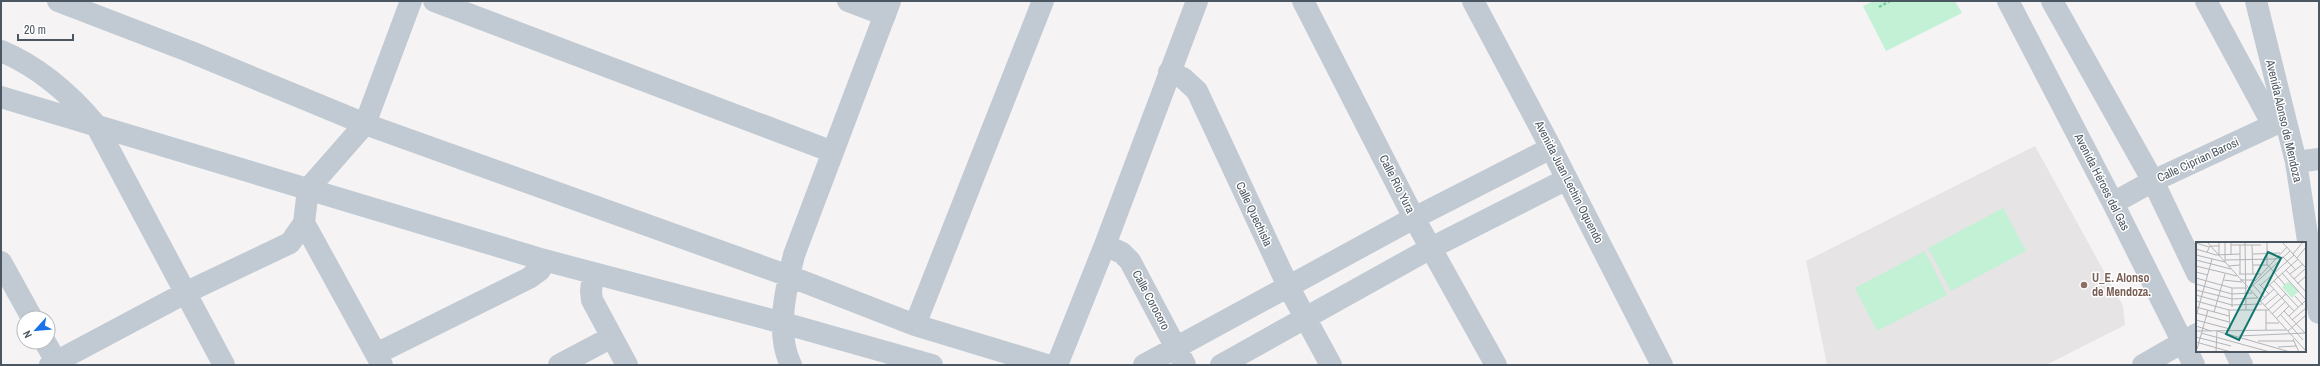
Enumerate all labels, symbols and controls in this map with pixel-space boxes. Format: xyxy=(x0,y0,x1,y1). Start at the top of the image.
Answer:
scale bar xyxy=(18,16,73,42)
text: 20 m xyxy=(24,22,46,38)
street label: Avenida Alonso de Mendoza xyxy=(2262,57,2306,184)
street label: Avenida Juan Lechin Oquendo xyxy=(1531,117,1607,246)
street label: Avenida Héroes del Gas xyxy=(2070,130,2133,233)
street label: Calle Ciprian Barosi xyxy=(2154,134,2242,186)
street label: Calle Rio Yura xyxy=(1376,152,1419,216)
street label: Calle Quechisla xyxy=(1232,179,1276,249)
inset map xyxy=(2196,242,2306,352)
street label: Calle Corocoro xyxy=(1129,267,1173,333)
place label: U_E. Alonso de Mendoza. xyxy=(2092,270,2151,300)
marker: U_E. Alonso de Mendoza. xyxy=(2079,280,2089,290)
north arrow xyxy=(16,310,56,350)
text: N xyxy=(19,328,35,341)

